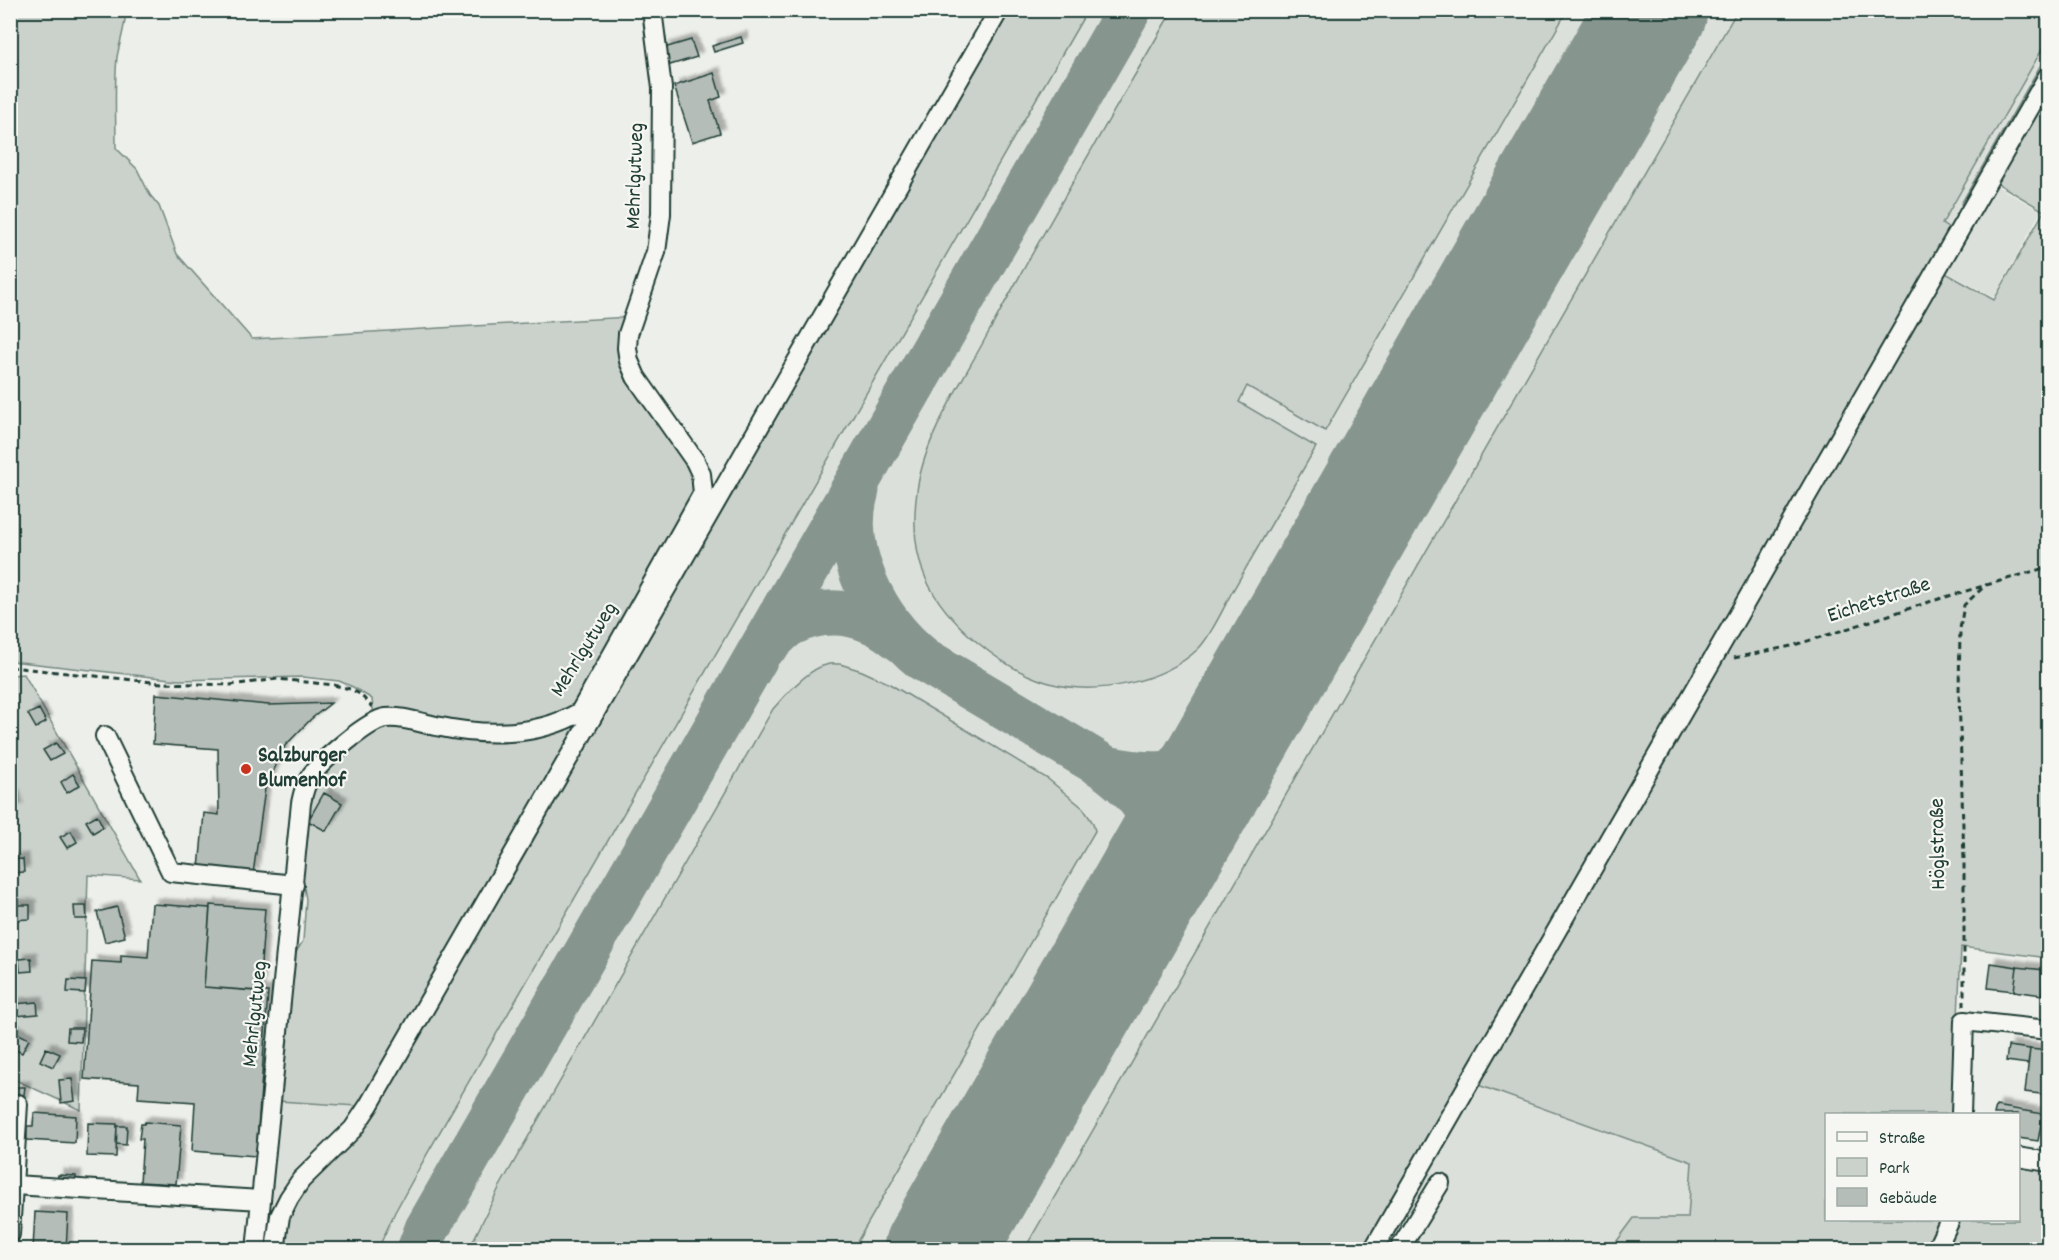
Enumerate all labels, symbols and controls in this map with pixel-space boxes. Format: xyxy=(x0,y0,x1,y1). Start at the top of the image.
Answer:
street label: Mehrlgutweg xyxy=(619,122,653,230)
street label: Eichetstraße xyxy=(1823,570,1935,632)
street label: Mehrlgutweg xyxy=(544,597,626,703)
place label: Salzburger Blumenhof xyxy=(258,741,347,797)
marker: Salzburger Blumenhof xyxy=(239,762,253,776)
street label: Höglstraße xyxy=(1923,798,1955,890)
street label: Mehrlgutweg xyxy=(235,959,277,1069)
legend xyxy=(1825,1113,2020,1221)
text: Straße xyxy=(1879,1127,1925,1152)
text: Park xyxy=(1879,1157,1910,1182)
text: Gebäude xyxy=(1879,1187,1937,1212)

